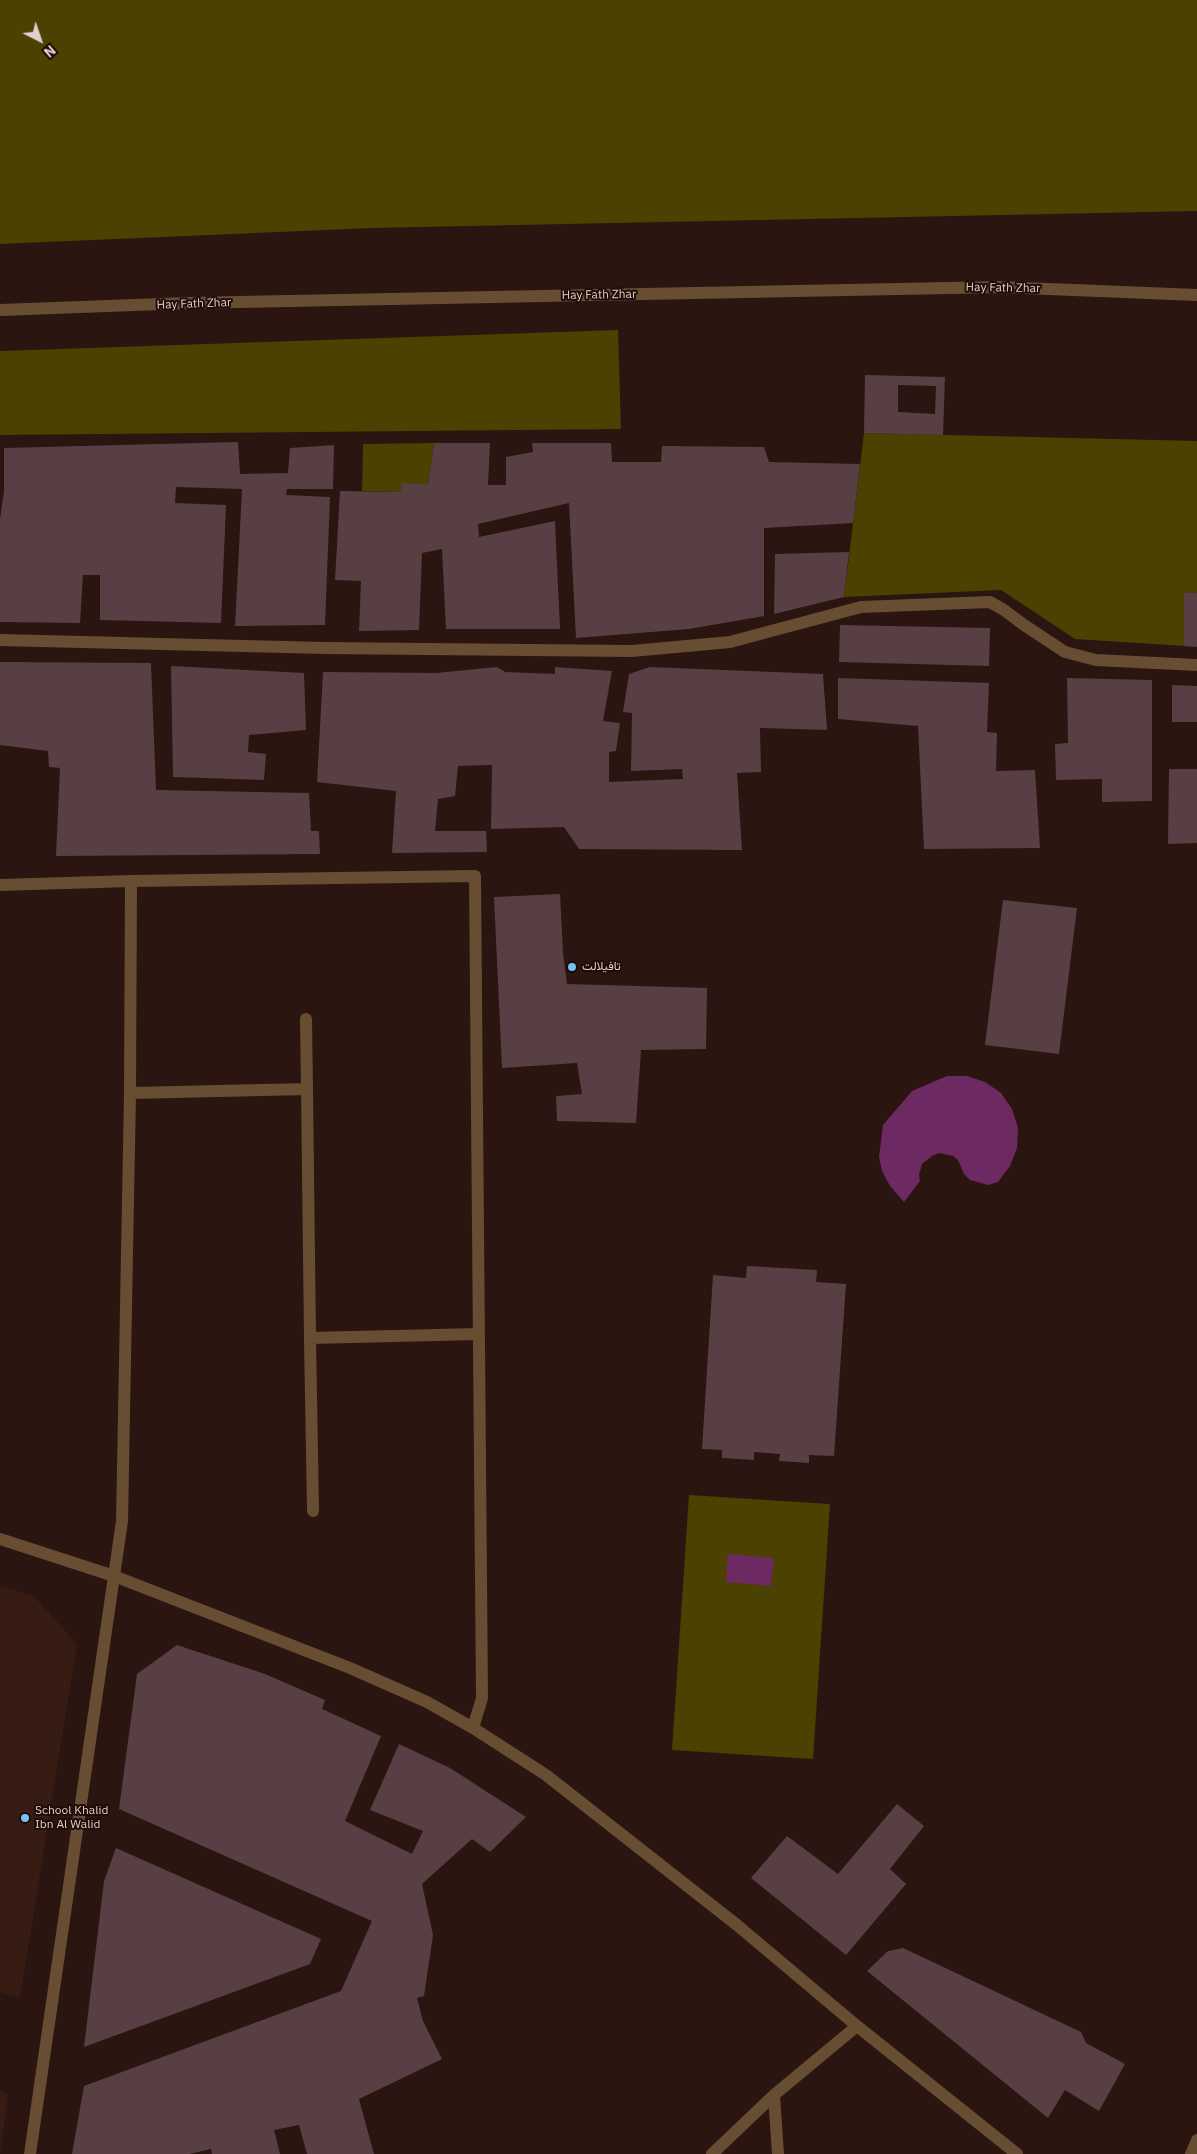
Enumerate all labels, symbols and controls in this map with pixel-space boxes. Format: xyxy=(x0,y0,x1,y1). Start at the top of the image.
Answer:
north arrow xyxy=(15,15,65,65)
text: N xyxy=(40,41,60,61)
street label: Hay Fath Zhar xyxy=(966,280,1040,296)
street label: Hay Fath Zhar xyxy=(562,287,636,303)
street label: Hay Fath Zhar xyxy=(156,296,232,312)
place label: تافيلالت xyxy=(582,960,621,974)
marker: تافيلالت xyxy=(566,961,578,973)
place label: School Khalid Ibn Al Walid xyxy=(35,1804,108,1832)
marker: School Khalid Ibn Al Walid xyxy=(19,1812,31,1824)

